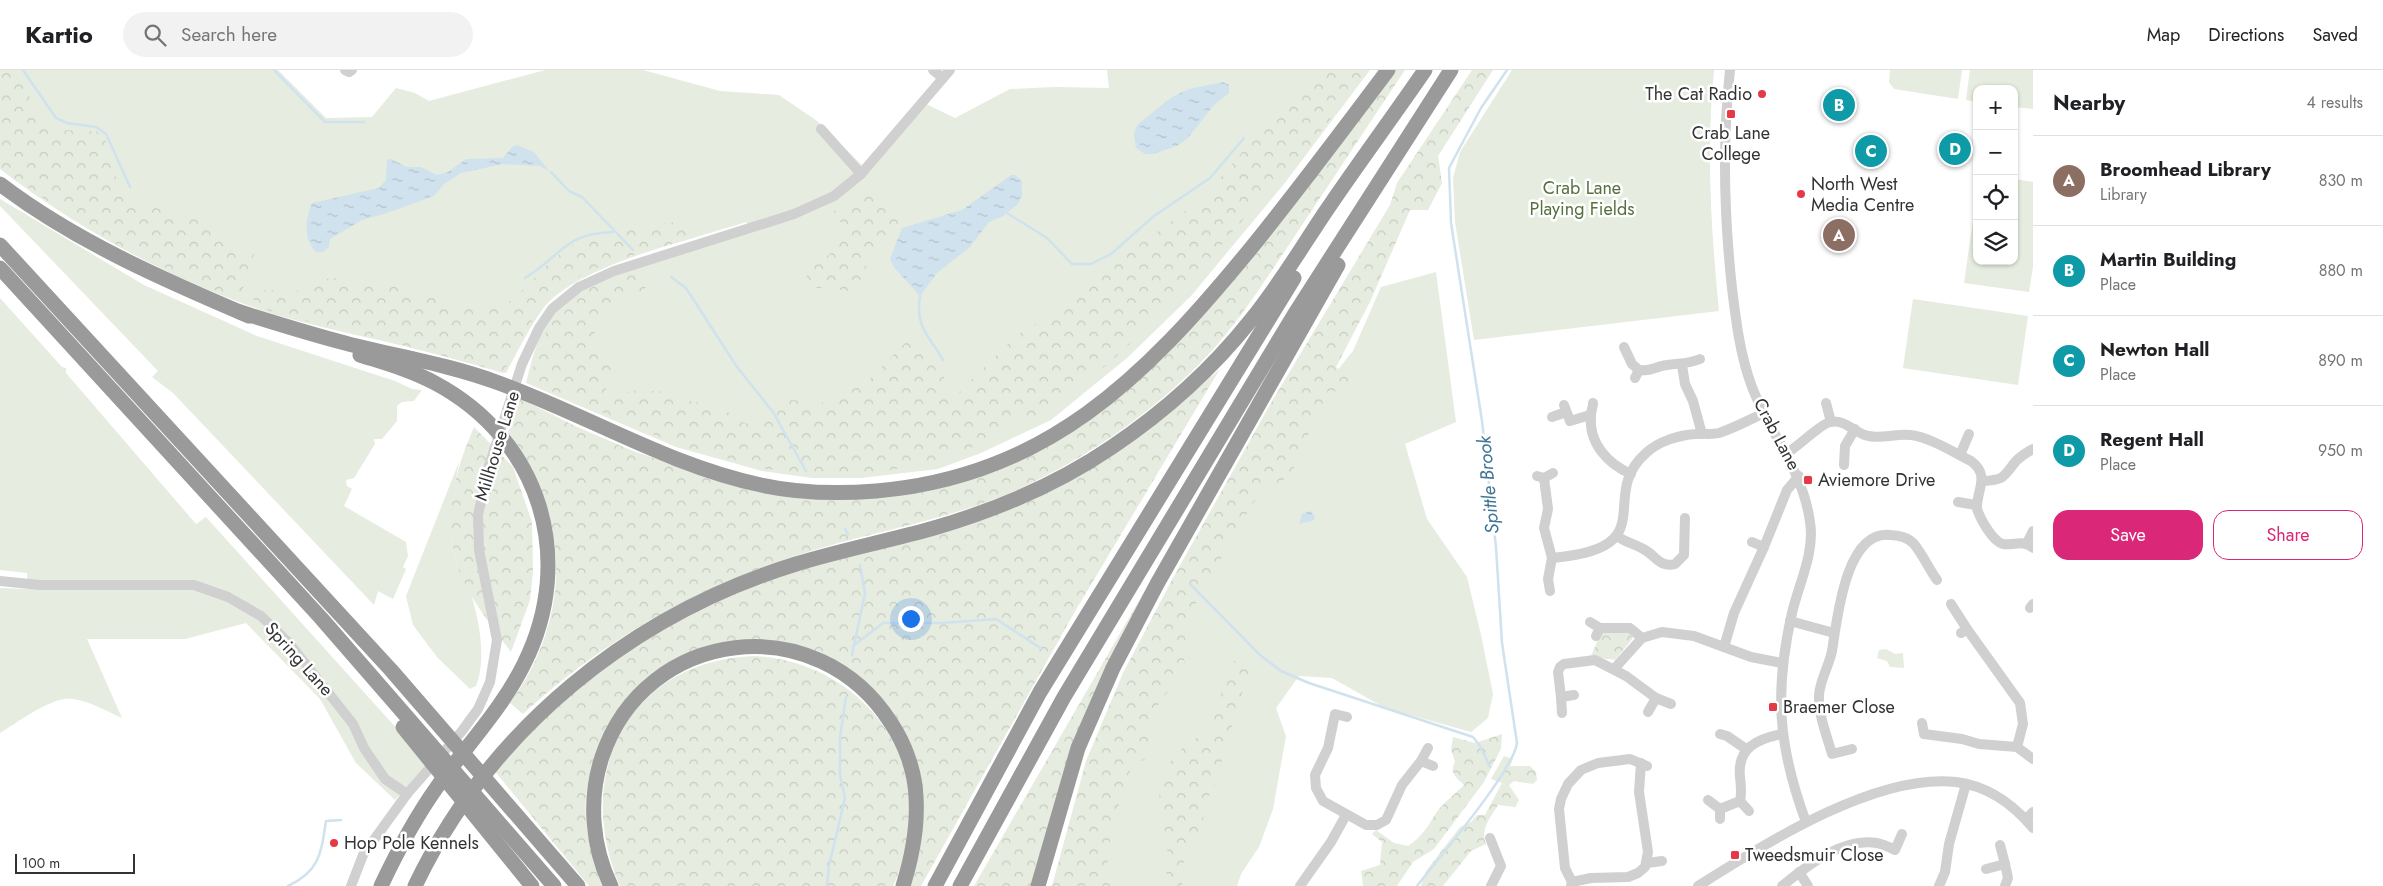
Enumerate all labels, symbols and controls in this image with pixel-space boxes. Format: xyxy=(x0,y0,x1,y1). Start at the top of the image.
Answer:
search box xyxy=(123,12,473,57)
text: Kartio xyxy=(25,17,93,52)
icon: search xyxy=(141,21,169,49)
text: Search here xyxy=(181,21,277,48)
text: Map xyxy=(2147,22,2180,48)
text: Directions xyxy=(2208,22,2284,48)
text: Saved xyxy=(2312,22,2358,48)
place label: The Cat Radio xyxy=(1645,81,1752,107)
map controls xyxy=(1973,85,2018,265)
button: + xyxy=(1973,85,2018,130)
pin: B xyxy=(1823,86,1855,124)
marker: The Cat Radio xyxy=(1756,88,1768,100)
text: Nearby xyxy=(2053,88,2125,118)
text: 4 results xyxy=(2307,91,2363,114)
marker: Crab Lane College xyxy=(1725,108,1737,120)
place label: Crab Lane College xyxy=(1692,120,1770,167)
pin: D xyxy=(1939,130,1971,168)
button: − xyxy=(1973,130,2018,175)
pin: C xyxy=(1855,132,1887,170)
text: Broomhead Library xyxy=(2100,156,2271,183)
text: A xyxy=(2063,169,2075,192)
text: 830 m xyxy=(2319,169,2363,192)
place label: North West Media Centre xyxy=(1811,171,1914,218)
park label: Crab Lane Playing Fields xyxy=(1530,175,1634,222)
button: locate xyxy=(1973,175,2018,220)
text: Library xyxy=(2100,183,2147,206)
marker: North West Media Centre xyxy=(1795,188,1807,200)
pin: A xyxy=(1823,216,1855,254)
button: layers xyxy=(1973,220,2018,265)
text: Martin Building xyxy=(2100,246,2236,273)
text: B xyxy=(2064,259,2074,282)
text: 880 m xyxy=(2319,259,2363,282)
text: Place xyxy=(2100,273,2136,296)
text: Newton Hall xyxy=(2100,336,2209,363)
text: C xyxy=(2063,349,2075,372)
text: 890 m xyxy=(2318,349,2363,372)
text: Place xyxy=(2100,363,2136,386)
street label: Millhouse Lane xyxy=(468,388,526,504)
street label: Crab Lane xyxy=(1747,393,1807,475)
text: Regent Hall xyxy=(2100,426,2204,453)
water label: Spittle Brook xyxy=(1470,434,1506,535)
text: D xyxy=(2063,439,2075,462)
text: 950 m xyxy=(2318,439,2363,462)
text: Place xyxy=(2100,453,2136,476)
place label: Aviemore Drive xyxy=(1818,467,1935,493)
marker: Aviemore Drive xyxy=(1802,474,1814,486)
button: Save xyxy=(2053,510,2203,560)
button: Share xyxy=(2213,510,2363,560)
your location xyxy=(898,606,924,632)
street label: Spring Lane xyxy=(259,616,339,702)
place label: Braemer Close xyxy=(1783,694,1895,720)
marker: Braemer Close xyxy=(1767,701,1779,713)
place label: Hop Pole Kennels xyxy=(344,830,479,856)
marker: Hop Pole Kennels xyxy=(328,837,340,849)
place label: Tweedsmuir Close xyxy=(1745,842,1883,868)
marker: Tweedsmuir Close xyxy=(1729,849,1741,861)
scale bar xyxy=(15,851,135,874)
text: 100 m xyxy=(22,853,60,873)

